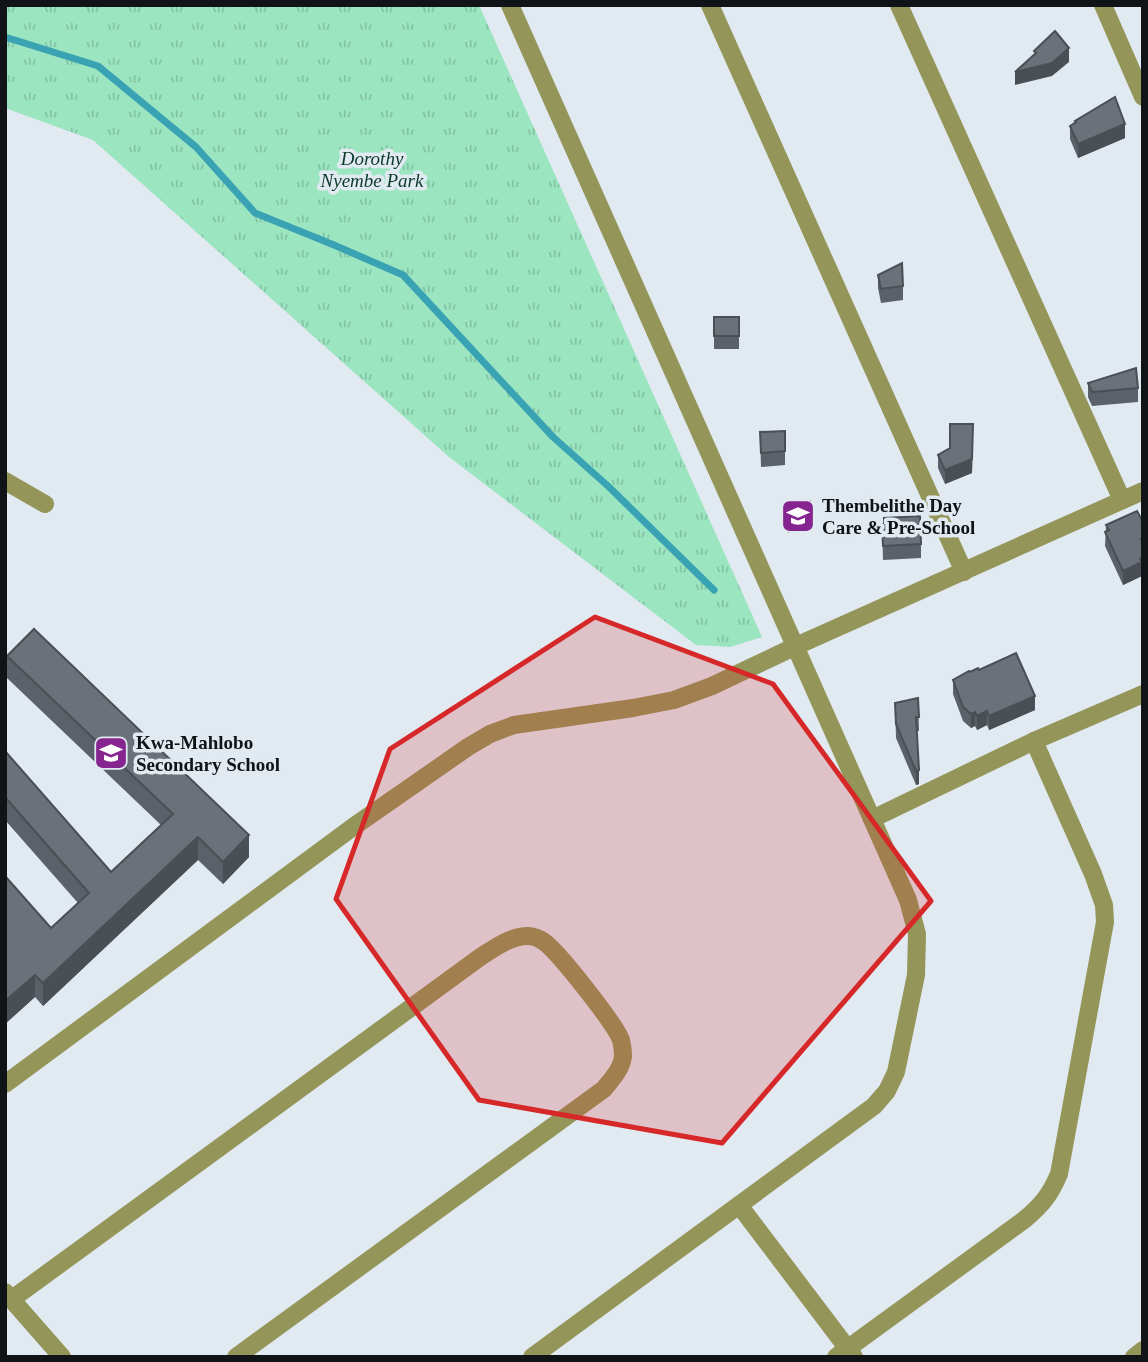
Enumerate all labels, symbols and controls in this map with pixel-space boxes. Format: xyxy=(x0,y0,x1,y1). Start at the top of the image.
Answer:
park label: Dorothy Nyembe Park xyxy=(320,148,424,191)
place label: Thembelithe Day Care & Pre-School xyxy=(822,495,975,538)
school or university icon: Thembelithe Day Care & Pre-School xyxy=(779,497,817,535)
place label: Kwa-Mahlobo Secondary School xyxy=(136,732,280,775)
school or university icon: Kwa-Mahlobo Secondary School xyxy=(92,734,130,772)

